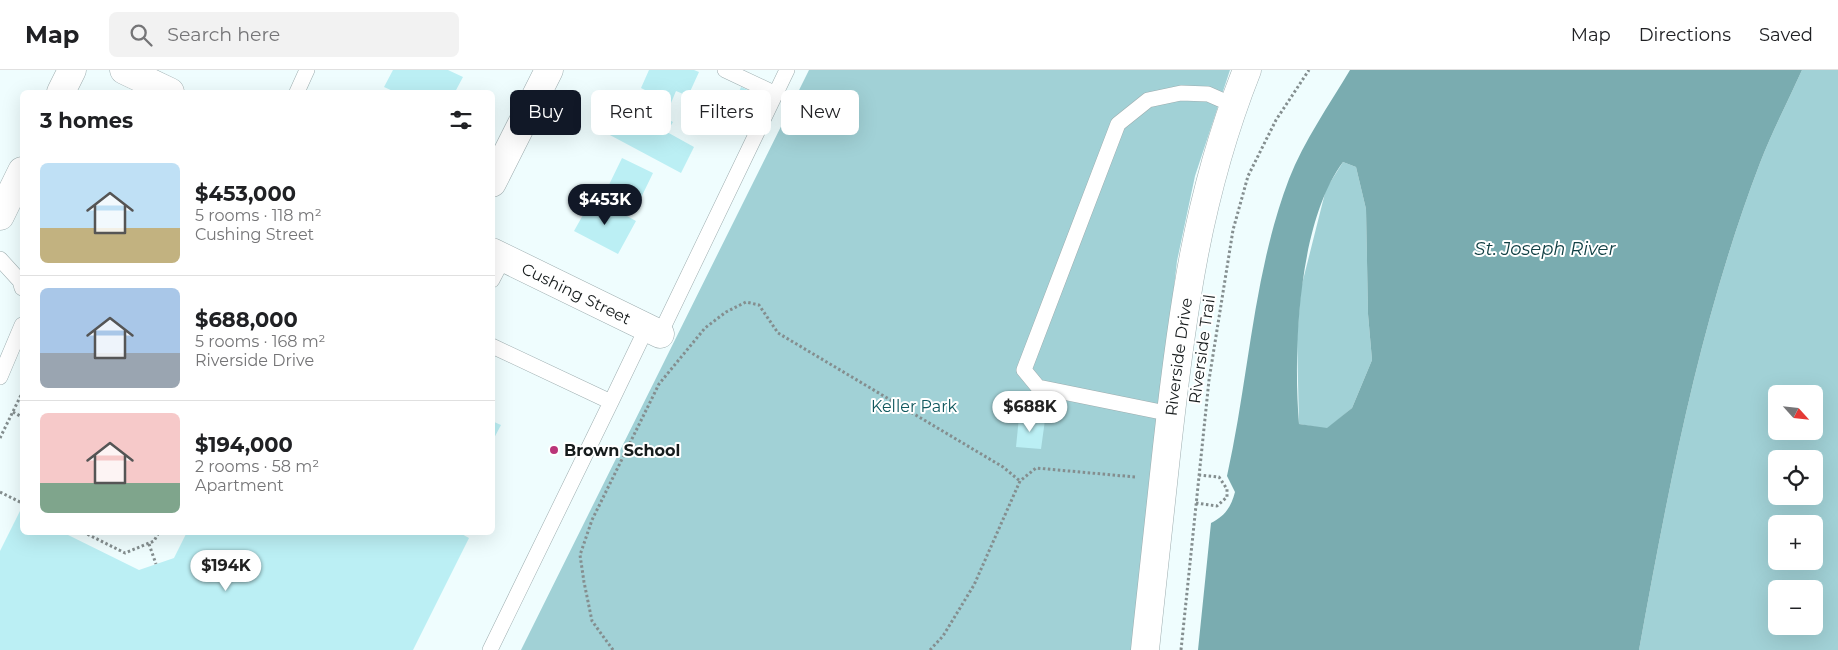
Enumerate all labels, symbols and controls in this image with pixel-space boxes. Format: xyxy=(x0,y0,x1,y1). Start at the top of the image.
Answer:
search box xyxy=(109,12,459,57)
text: Map xyxy=(25,20,79,49)
icon: search xyxy=(127,21,155,49)
text: Search here xyxy=(167,23,280,46)
text: Map xyxy=(1571,24,1611,46)
text: Directions xyxy=(1639,24,1731,46)
text: Saved xyxy=(1759,24,1813,46)
chip: Buy xyxy=(510,90,581,135)
chip: Rent xyxy=(591,90,671,135)
chip: Filters xyxy=(681,90,771,135)
chip: New xyxy=(781,90,859,135)
icon: filters xyxy=(447,106,475,134)
text: 3 homes xyxy=(40,108,133,133)
text: $453,000 xyxy=(195,181,296,206)
icon: home xyxy=(80,183,140,243)
pin: $453K xyxy=(570,184,640,226)
text: $453K xyxy=(579,190,631,209)
text: 5 rooms · 118 m² xyxy=(195,206,322,225)
text: Cushing Street xyxy=(195,225,314,244)
water label: St. Joseph River xyxy=(1474,238,1616,260)
street label: Cushing Street xyxy=(519,259,635,328)
street label: Riverside Trail xyxy=(1185,293,1219,405)
street label: Riverside Drive xyxy=(1161,296,1196,417)
text: $688,000 xyxy=(195,307,298,332)
icon: home xyxy=(80,308,140,368)
text: 5 rooms · 168 m² xyxy=(195,332,326,351)
text: Riverside Drive xyxy=(195,351,314,370)
north arrow xyxy=(1768,385,1822,440)
map controls xyxy=(1768,385,1823,635)
pin: $688K xyxy=(995,390,1065,433)
park label: Keller Park xyxy=(871,397,957,416)
text: $688K xyxy=(1003,397,1057,416)
text: $194,000 xyxy=(195,432,293,457)
icon: home xyxy=(80,433,140,493)
place label: Brown School xyxy=(564,441,680,460)
marker: Brown School xyxy=(548,444,560,456)
button: locate xyxy=(1768,450,1823,505)
text: 2 rooms · 58 m² xyxy=(195,457,319,476)
text: Apartment xyxy=(195,476,284,495)
button: + xyxy=(1768,515,1823,570)
pin: $194K xyxy=(191,550,261,592)
text: $194K xyxy=(201,556,251,575)
button: − xyxy=(1768,580,1823,635)

